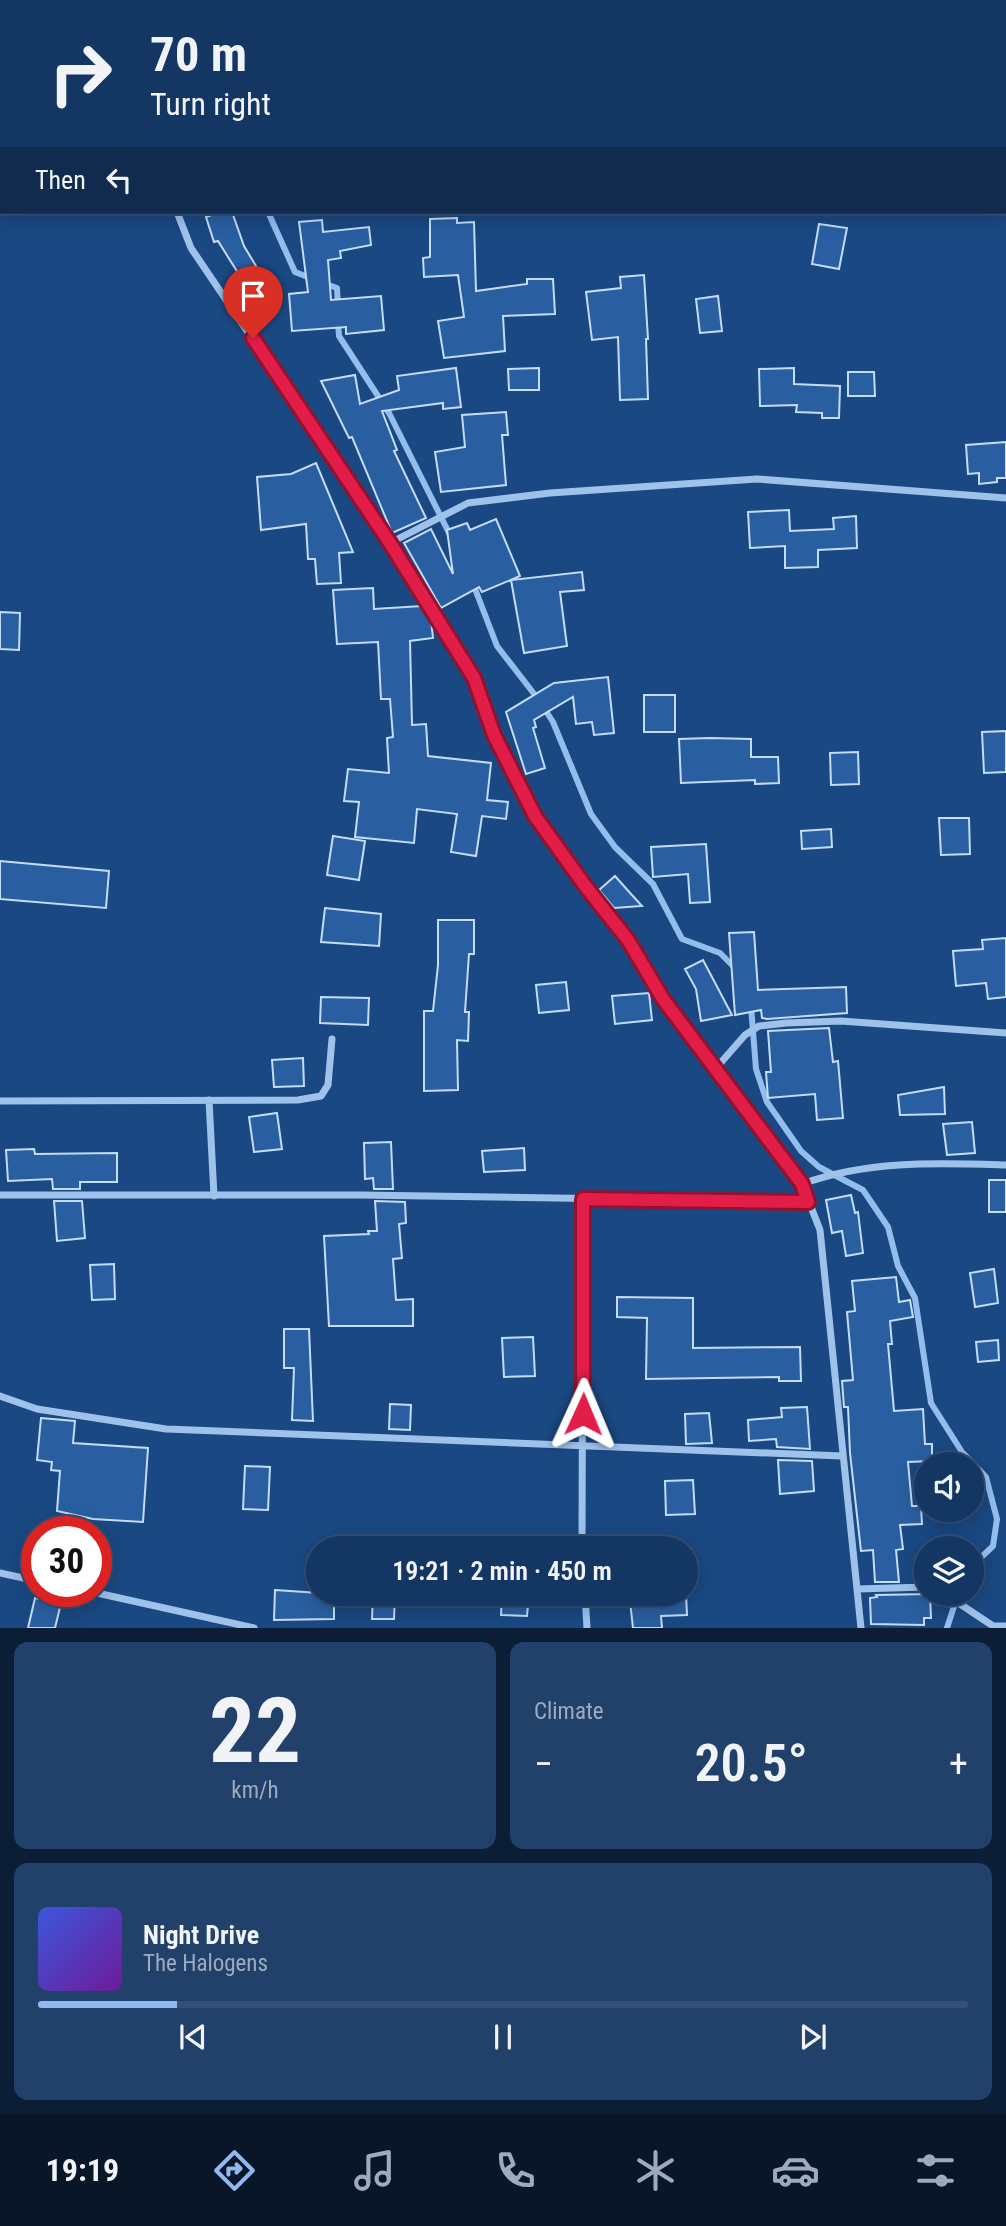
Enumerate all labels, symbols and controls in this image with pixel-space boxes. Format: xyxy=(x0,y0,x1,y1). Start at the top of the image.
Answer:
text: 70 m xyxy=(150,26,247,83)
icon: right xyxy=(35,28,126,119)
text: Turn right xyxy=(150,85,271,123)
icon: left xyxy=(100,161,138,199)
text: Then xyxy=(35,165,86,195)
pin xyxy=(223,266,283,338)
icon: arrive xyxy=(234,277,272,315)
position arrow xyxy=(546,1377,620,1451)
map controls xyxy=(914,1452,984,1606)
button: sound xyxy=(914,1452,984,1522)
speed limit sign: 30 xyxy=(21,1516,112,1607)
button: layers xyxy=(914,1536,984,1606)
text: 19:21 · 2 min · 450 m xyxy=(392,1556,612,1586)
text: 22 xyxy=(209,1678,301,1784)
text: Climate xyxy=(534,1698,604,1725)
text: 20.5° xyxy=(694,1733,808,1794)
text: − xyxy=(534,1742,553,1786)
text: + xyxy=(949,1742,968,1786)
text: km/h xyxy=(231,1777,279,1804)
text: Night Drive xyxy=(143,1920,259,1950)
text: The Halogens xyxy=(143,1950,268,1977)
icon: previous xyxy=(174,2018,212,2056)
icon: pause xyxy=(484,2018,522,2056)
icon: next xyxy=(794,2018,832,2056)
icon: directions xyxy=(210,2146,259,2195)
icon: music xyxy=(350,2146,399,2195)
icon: phone xyxy=(491,2146,540,2195)
icon: climate xyxy=(631,2146,680,2195)
icon: car xyxy=(771,2146,820,2195)
icon: filters xyxy=(911,2146,960,2195)
text: 19:19 xyxy=(46,2151,119,2189)

